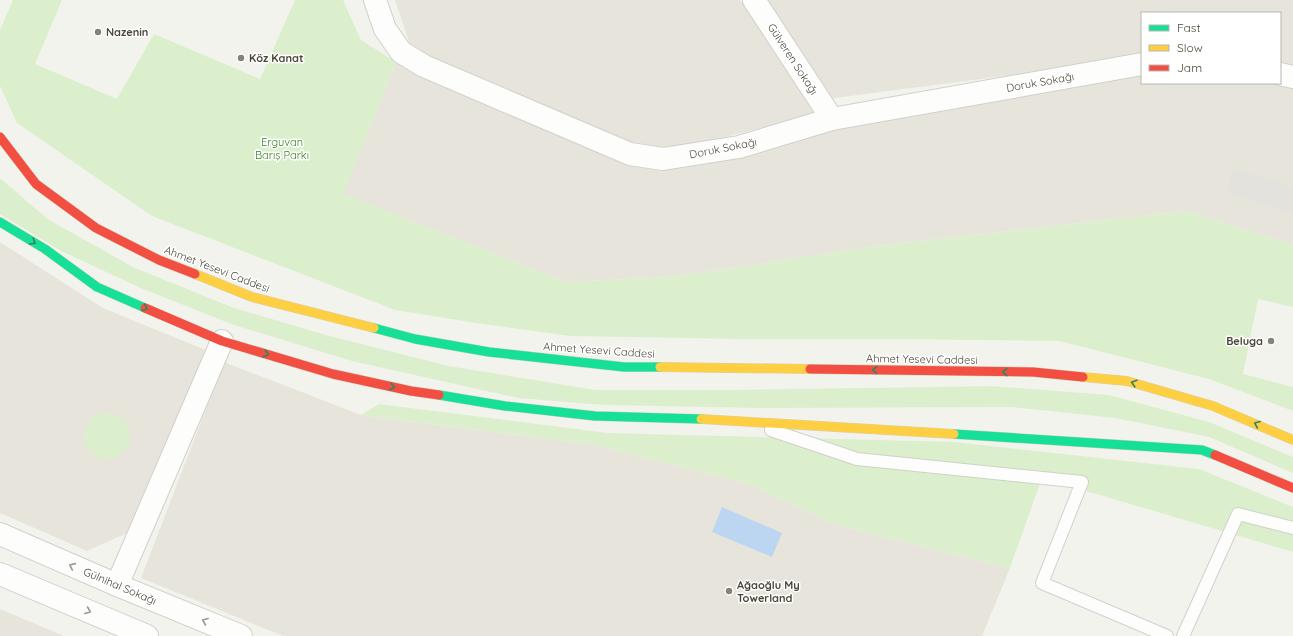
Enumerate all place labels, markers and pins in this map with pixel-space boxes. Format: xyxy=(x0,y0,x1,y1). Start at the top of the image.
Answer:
place label: Nazenin xyxy=(106,25,148,39)
marker: Nazenin xyxy=(93,27,103,37)
place label: Köz Kanat xyxy=(249,51,303,65)
marker: Köz Kanat xyxy=(236,53,246,63)
place label: Beluga xyxy=(1226,334,1263,348)
marker: Beluga xyxy=(1266,336,1276,346)
place label: Ağaoğlu My Towerland xyxy=(737,578,800,605)
marker: Ağaoğlu My Towerland xyxy=(724,586,734,596)

